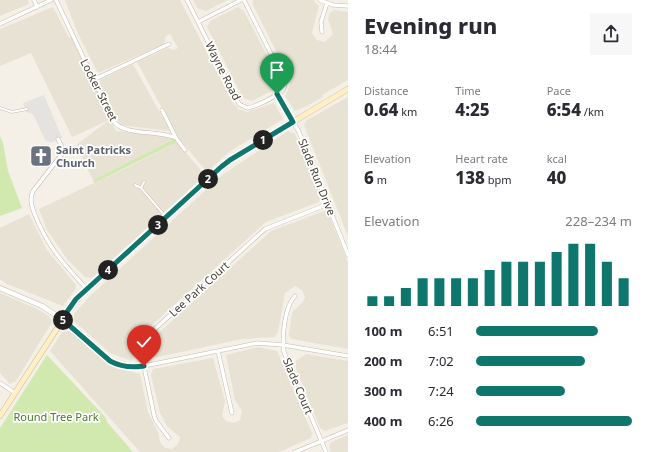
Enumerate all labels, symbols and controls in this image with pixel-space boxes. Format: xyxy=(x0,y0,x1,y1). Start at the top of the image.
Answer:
text: Evening run xyxy=(364,10,497,40)
button: share xyxy=(590,13,632,55)
street label: Wayne Road xyxy=(202,39,245,103)
text: 18:44 xyxy=(364,40,397,58)
pin xyxy=(260,53,294,94)
street label: Locker Street xyxy=(77,56,122,123)
icon: arrive xyxy=(266,59,288,81)
text: Distance xyxy=(364,83,409,98)
text: Time xyxy=(455,83,481,98)
text: Pace xyxy=(547,83,571,98)
text: 0.64 xyxy=(364,98,398,121)
text: 4:25 xyxy=(455,98,490,121)
text: 6:54 xyxy=(547,98,581,121)
text: km xyxy=(398,104,417,119)
text: /km xyxy=(581,104,604,119)
pin: 1 xyxy=(253,130,273,150)
text: 1 xyxy=(260,132,266,147)
street label: Slade Run Drive xyxy=(295,136,340,217)
place label: Saint Patricks Church xyxy=(56,142,132,170)
church icon: Saint Patricks Church xyxy=(28,143,54,169)
text: Elevation xyxy=(364,151,411,166)
text: Heart rate xyxy=(455,151,508,166)
text: kcal xyxy=(547,151,567,166)
text: 6 xyxy=(364,166,374,189)
text: 138 xyxy=(455,166,485,189)
text: 40 xyxy=(547,166,566,189)
pin: 2 xyxy=(198,169,218,189)
text: 2 xyxy=(205,171,211,186)
text: m xyxy=(374,172,387,187)
text: bpm xyxy=(485,172,512,187)
text: Elevation xyxy=(364,212,420,230)
text: 228–234 m xyxy=(565,212,632,230)
pin: 3 xyxy=(148,215,168,235)
text: 3 xyxy=(155,217,161,232)
street label: Lee Park Court xyxy=(165,258,232,320)
pin: 4 xyxy=(98,260,118,280)
text: 4 xyxy=(105,262,111,277)
pin: 5 xyxy=(53,310,73,330)
text: 5 xyxy=(60,312,66,327)
text: 100 m xyxy=(364,322,402,340)
text: 6:51 xyxy=(428,322,454,340)
pin xyxy=(127,325,161,366)
icon: check xyxy=(133,331,155,353)
text: 200 m xyxy=(364,352,402,370)
text: 7:02 xyxy=(428,352,454,370)
street label: Slade Court xyxy=(280,355,317,416)
text: 300 m xyxy=(364,382,402,400)
text: 7:24 xyxy=(428,382,454,400)
park label: Round Tree Park xyxy=(13,409,99,424)
text: 400 m xyxy=(364,412,402,430)
text: 6:26 xyxy=(428,412,454,430)

